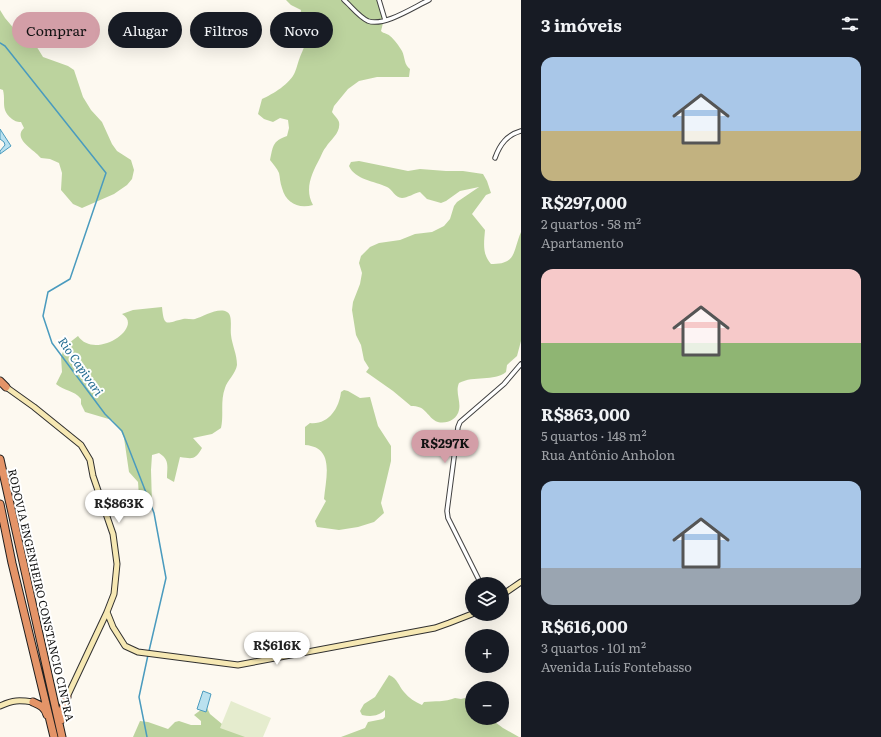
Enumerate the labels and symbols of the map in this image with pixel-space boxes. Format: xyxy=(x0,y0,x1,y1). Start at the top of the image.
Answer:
water label: Rio Capivari xyxy=(54,333,108,399)
pin: R$297K xyxy=(412,430,478,464)
street label: RODOVIA ENGENHEIRO CONSTANCIO CINTRA xyxy=(5,467,79,723)
pin: R$863K xyxy=(86,490,152,524)
pin: R$616K xyxy=(244,632,310,666)

